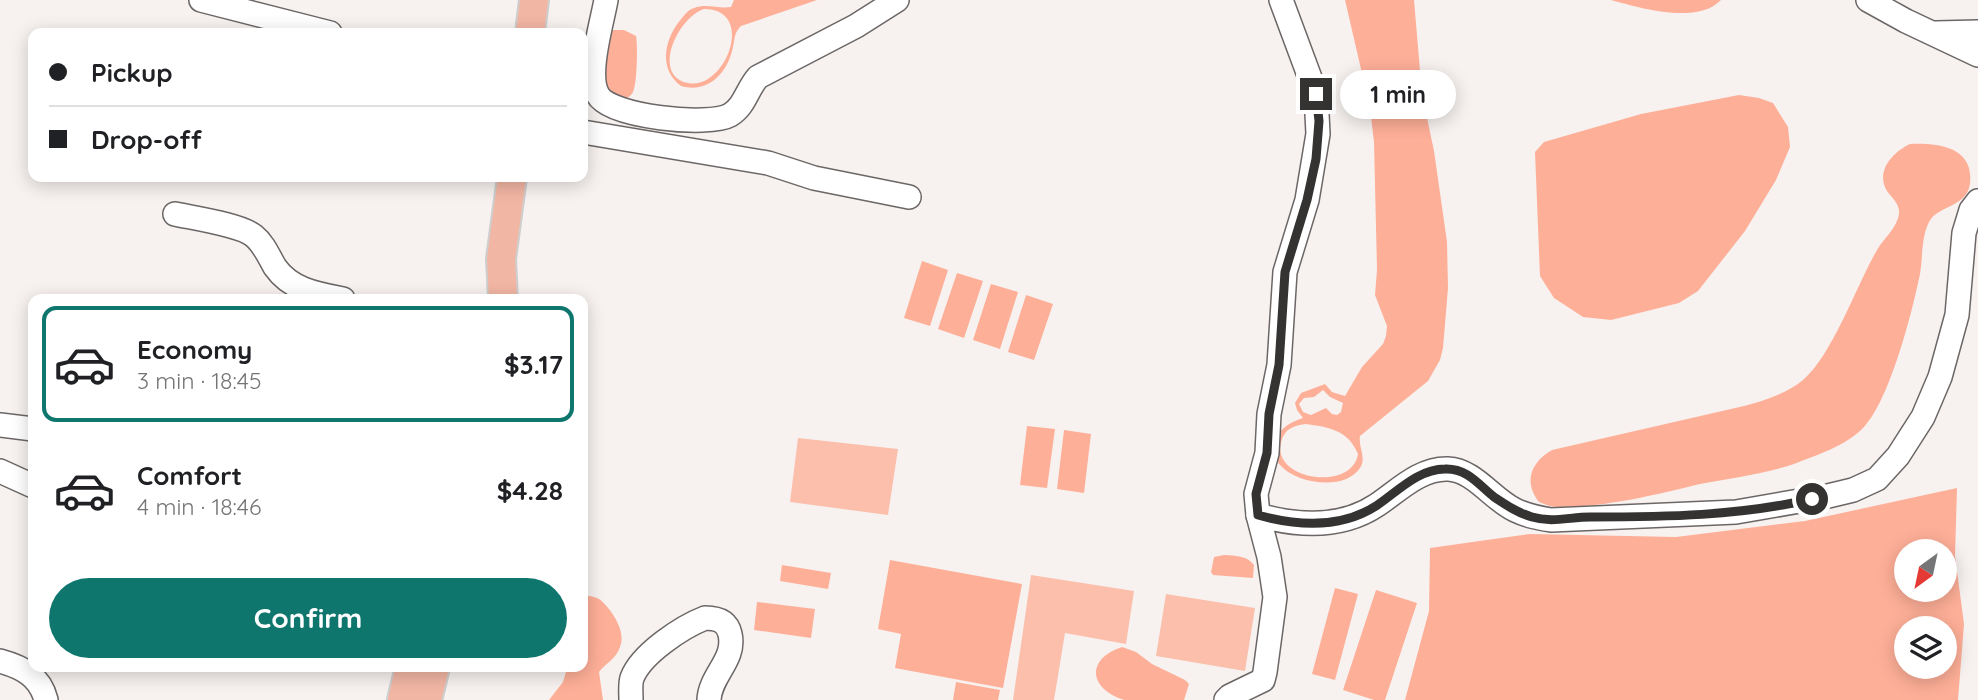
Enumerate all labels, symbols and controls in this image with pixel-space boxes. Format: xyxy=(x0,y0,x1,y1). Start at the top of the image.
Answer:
text: Pickup xyxy=(91,56,173,89)
callout: 1 min xyxy=(1340,70,1456,119)
route end xyxy=(1300,78,1332,110)
text: 1 min xyxy=(1370,80,1426,109)
text: Drop-off xyxy=(91,123,202,156)
icon: car xyxy=(53,333,116,396)
text: Economy xyxy=(137,333,252,366)
text: $3.17 xyxy=(504,348,563,381)
text: 3 min · 18:45 xyxy=(137,366,262,395)
icon: car xyxy=(53,459,116,522)
text: Comfort xyxy=(137,459,242,492)
text: $4.28 xyxy=(497,474,563,507)
route start xyxy=(1796,483,1828,515)
text: 4 min · 18:46 xyxy=(137,492,261,521)
north arrow xyxy=(1894,539,1956,602)
map controls xyxy=(1894,539,1957,679)
button: Confirm xyxy=(49,578,567,658)
button: layers xyxy=(1894,616,1957,679)

